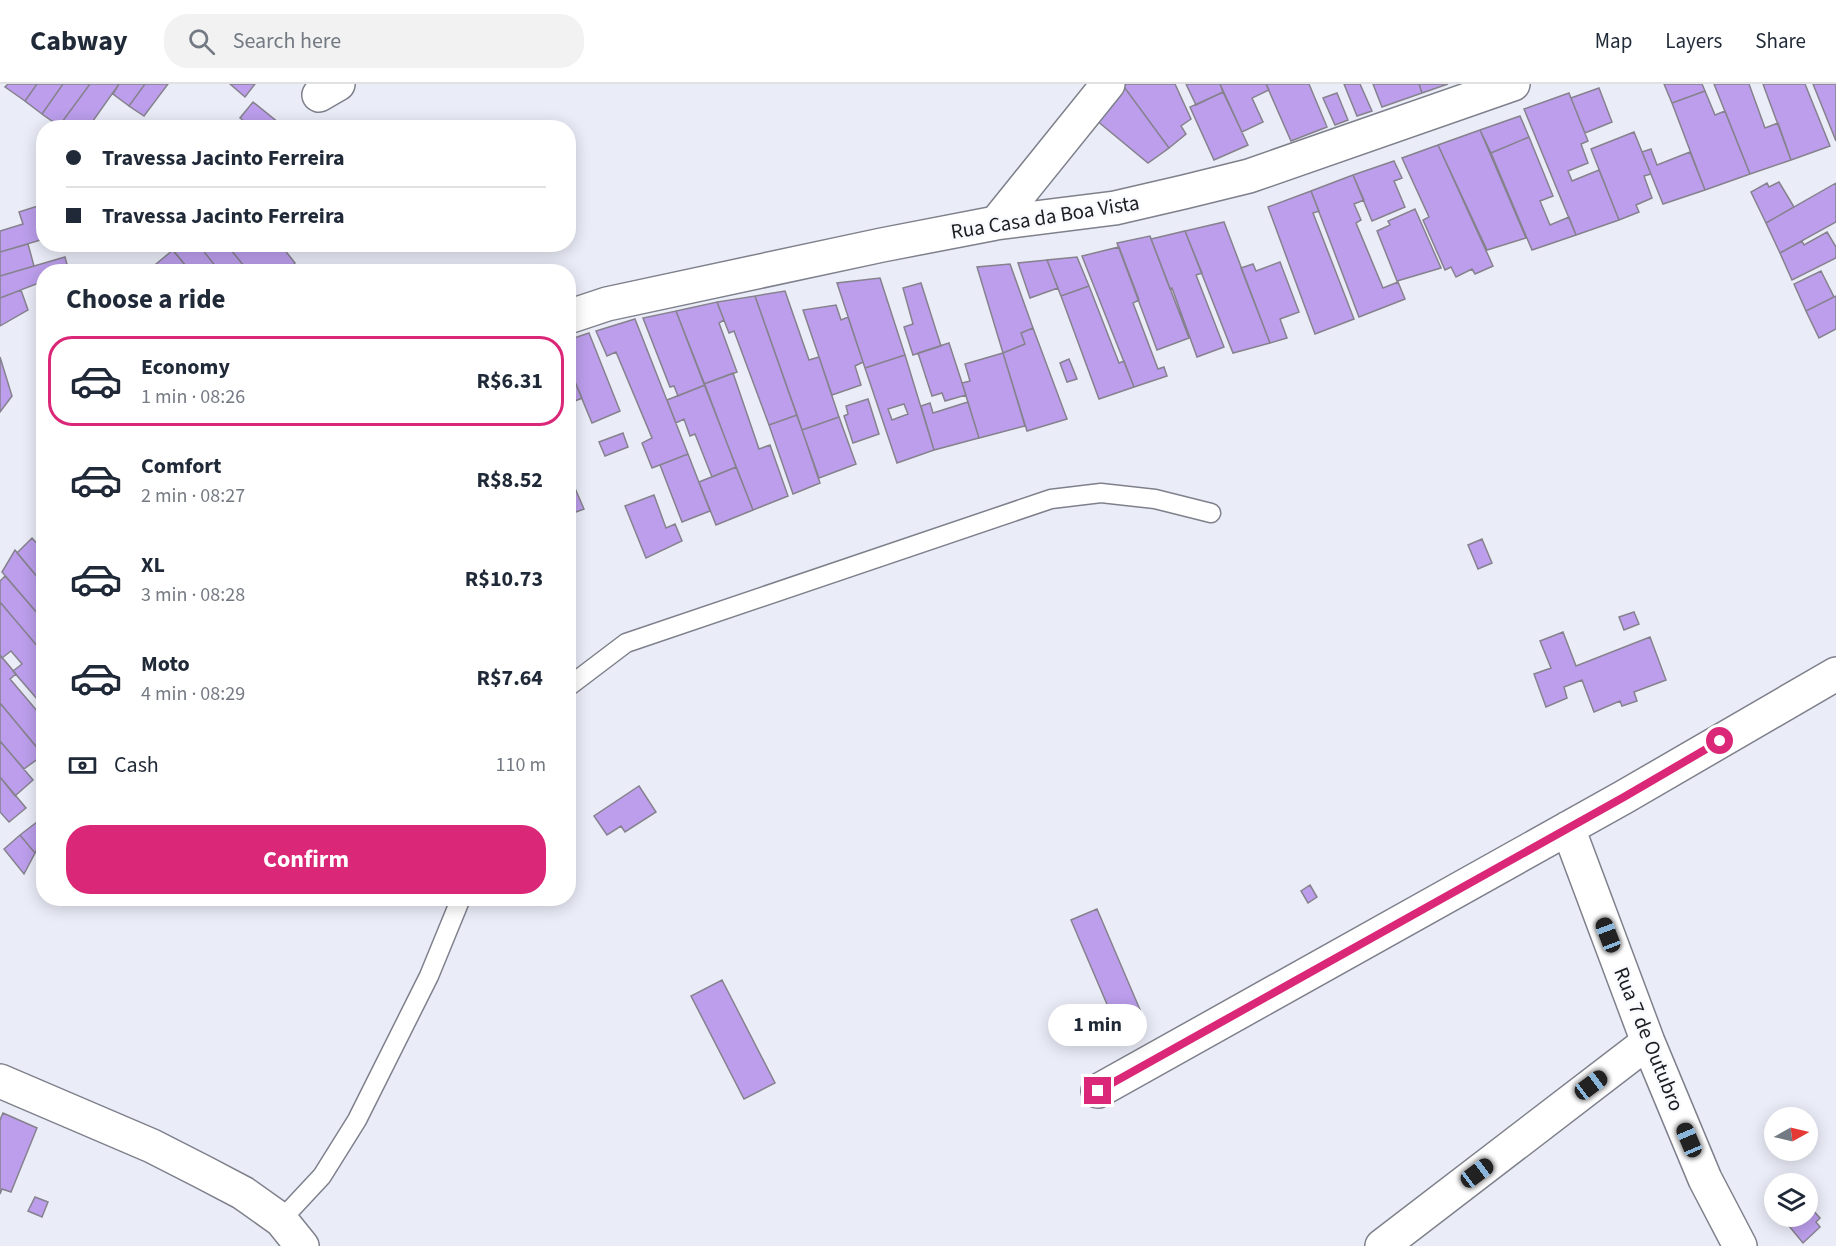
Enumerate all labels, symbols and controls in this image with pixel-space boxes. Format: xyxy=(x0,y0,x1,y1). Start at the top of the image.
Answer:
search box xyxy=(164,14,584,68)
text: Cabway xyxy=(30,21,128,61)
icon: search xyxy=(185,25,218,58)
text: Search here xyxy=(233,25,341,57)
text: Map xyxy=(1595,26,1632,56)
text: Layers xyxy=(1665,26,1722,56)
text: Share xyxy=(1755,26,1806,56)
text: Travessa Jacinto Ferreira xyxy=(102,142,345,174)
street label: Rua Casa da Boa Vista xyxy=(949,187,1141,247)
text: Travessa Jacinto Ferreira xyxy=(102,200,345,232)
text: Choose a ride xyxy=(66,280,226,319)
text: Economy xyxy=(141,351,230,383)
icon: car xyxy=(69,354,123,408)
text: R$6.31 xyxy=(476,365,543,397)
text: 1 min · 08:26 xyxy=(141,383,245,411)
text: Comfort xyxy=(141,450,222,482)
icon: car xyxy=(69,453,123,507)
text: R$8.52 xyxy=(476,464,543,496)
text: 2 min · 08:27 xyxy=(141,482,245,510)
text: XL xyxy=(141,549,165,581)
icon: car xyxy=(69,552,123,606)
text: R$10.73 xyxy=(465,563,543,595)
text: 3 min · 08:28 xyxy=(141,581,245,609)
text: Moto xyxy=(141,648,190,680)
icon: car xyxy=(69,651,123,705)
text: R$7.64 xyxy=(476,662,543,694)
text: 4 min · 08:29 xyxy=(141,680,245,708)
route start xyxy=(1706,727,1733,754)
icon: cash xyxy=(66,749,99,782)
text: Cash xyxy=(114,749,159,781)
text: 110 m xyxy=(496,751,546,779)
button: Confirm xyxy=(66,825,546,894)
car xyxy=(1593,915,1623,955)
street label: Rua 7 de Outubro xyxy=(1606,962,1692,1116)
callout: 1 min xyxy=(1048,1004,1148,1046)
text: 1 min xyxy=(1073,1011,1122,1039)
car xyxy=(1571,1067,1611,1103)
route end xyxy=(1084,1077,1111,1104)
north arrow xyxy=(1764,1107,1818,1161)
map controls xyxy=(1764,1107,1818,1227)
car xyxy=(1674,1120,1704,1160)
car xyxy=(1457,1155,1497,1191)
button: layers xyxy=(1764,1173,1818,1227)

